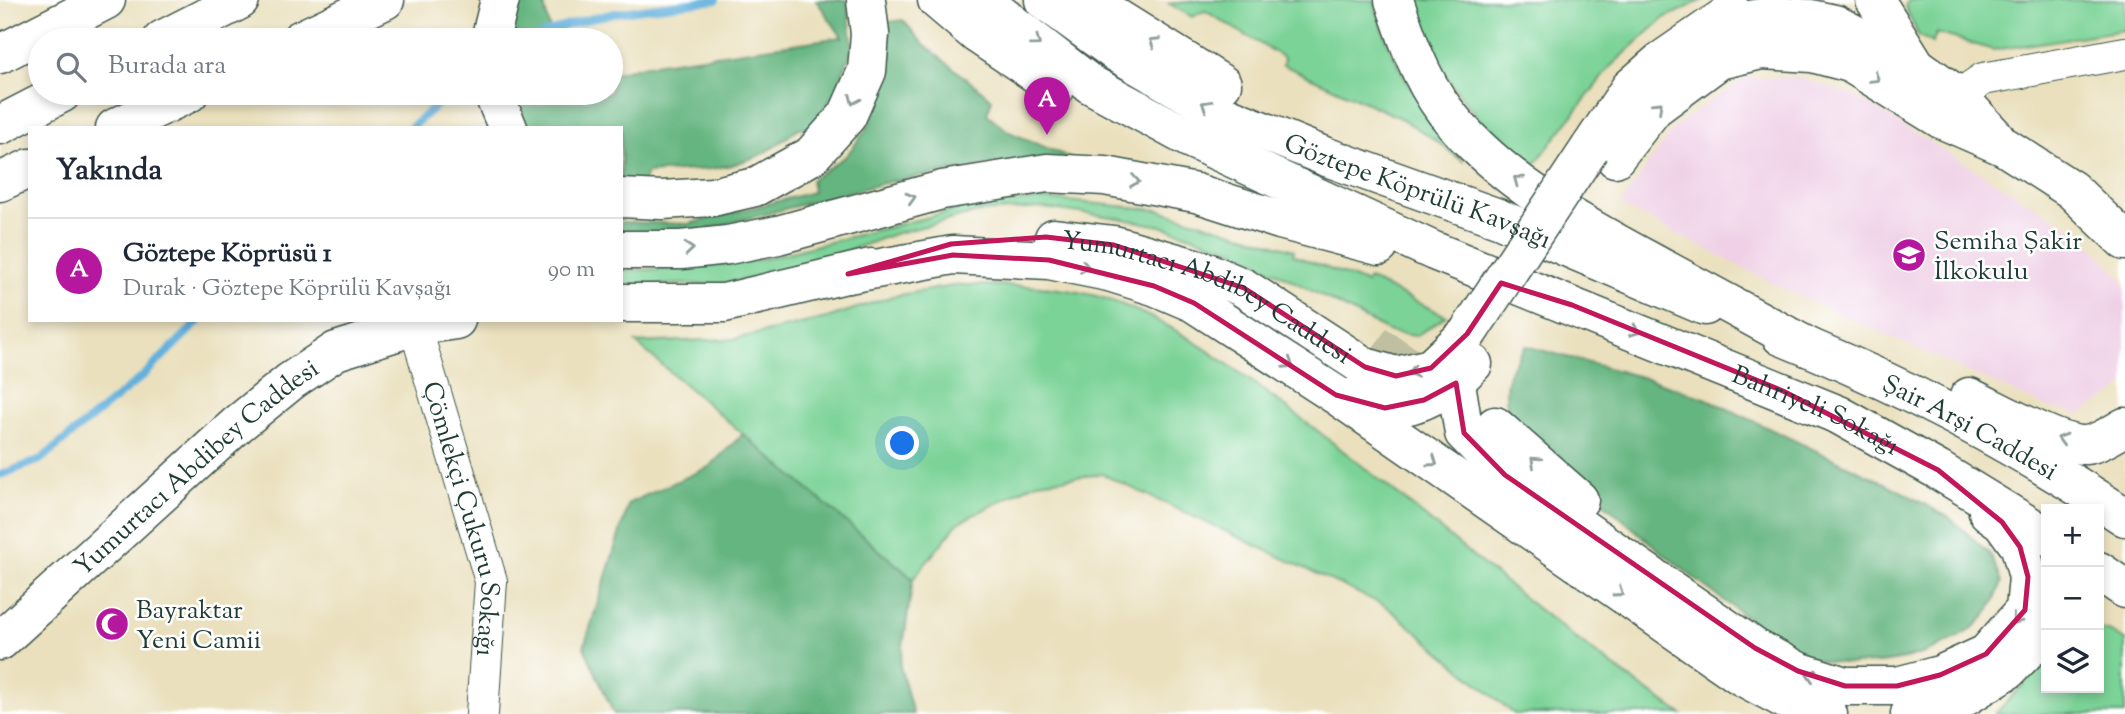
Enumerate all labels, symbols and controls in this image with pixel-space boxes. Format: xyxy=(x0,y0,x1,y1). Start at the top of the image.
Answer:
search box xyxy=(28,28,623,105)
one-way arrow xyxy=(1028,34,1040,46)
one-way arrow xyxy=(1149,37,1162,50)
icon: search xyxy=(52,48,90,86)
text: Burada ara xyxy=(108,48,226,85)
one-way arrow xyxy=(1867,70,1880,83)
pin: A xyxy=(1024,77,1070,135)
one-way arrow xyxy=(848,93,862,105)
one-way arrow xyxy=(1201,100,1214,113)
one-way arrow xyxy=(1650,101,1663,114)
street label: Göztepe Köprülü Kavşağı xyxy=(1278,126,1556,259)
text: Yakında xyxy=(56,150,162,193)
one-way arrow xyxy=(1129,173,1141,188)
one-way arrow xyxy=(1513,175,1526,188)
one-way arrow xyxy=(905,192,917,207)
street label: Yumurtacı Abdibey Caddesi xyxy=(1060,223,1358,374)
place label: Semiha Şakir İlkokulu xyxy=(1934,224,2082,291)
text: Göztepe Köprüsü 1 xyxy=(123,236,332,273)
school or university icon: Semiha Şakir İlkokulu xyxy=(1890,236,1928,274)
one-way arrow xyxy=(684,242,695,257)
text: A xyxy=(70,254,88,287)
text: 90 m xyxy=(548,254,595,287)
one-way arrow xyxy=(1079,259,1091,274)
text: Durak · Göztepe Köprülü Kavşağı xyxy=(123,273,452,306)
one-way arrow xyxy=(1629,322,1641,336)
street label: Yumurtacı Abdibey Caddesi xyxy=(66,351,327,586)
one-way arrow xyxy=(1281,356,1294,369)
street label: Bahriyeli Sokağı xyxy=(1726,358,1905,466)
one-way arrow xyxy=(1407,364,1419,378)
street label: Şair Arşi Caddesi xyxy=(1875,367,2064,491)
street label: Çömlekçi Çukuru Sokağı xyxy=(412,377,507,658)
your location xyxy=(885,426,919,460)
one-way arrow xyxy=(2056,432,2068,447)
one-way arrow xyxy=(1425,454,1438,466)
one-way arrow xyxy=(1530,457,1543,469)
map controls xyxy=(2041,504,2104,693)
button: + xyxy=(2041,504,2104,567)
button: − xyxy=(2041,567,2104,630)
one-way arrow xyxy=(1611,584,1624,596)
place label: Bayraktar Yeni Camii xyxy=(136,593,261,660)
mosque icon: Bayraktar Yeni Camii xyxy=(93,605,131,643)
one-way arrow xyxy=(2012,613,2025,625)
button: layers xyxy=(2041,630,2104,693)
one-way arrow xyxy=(1806,669,1818,683)

